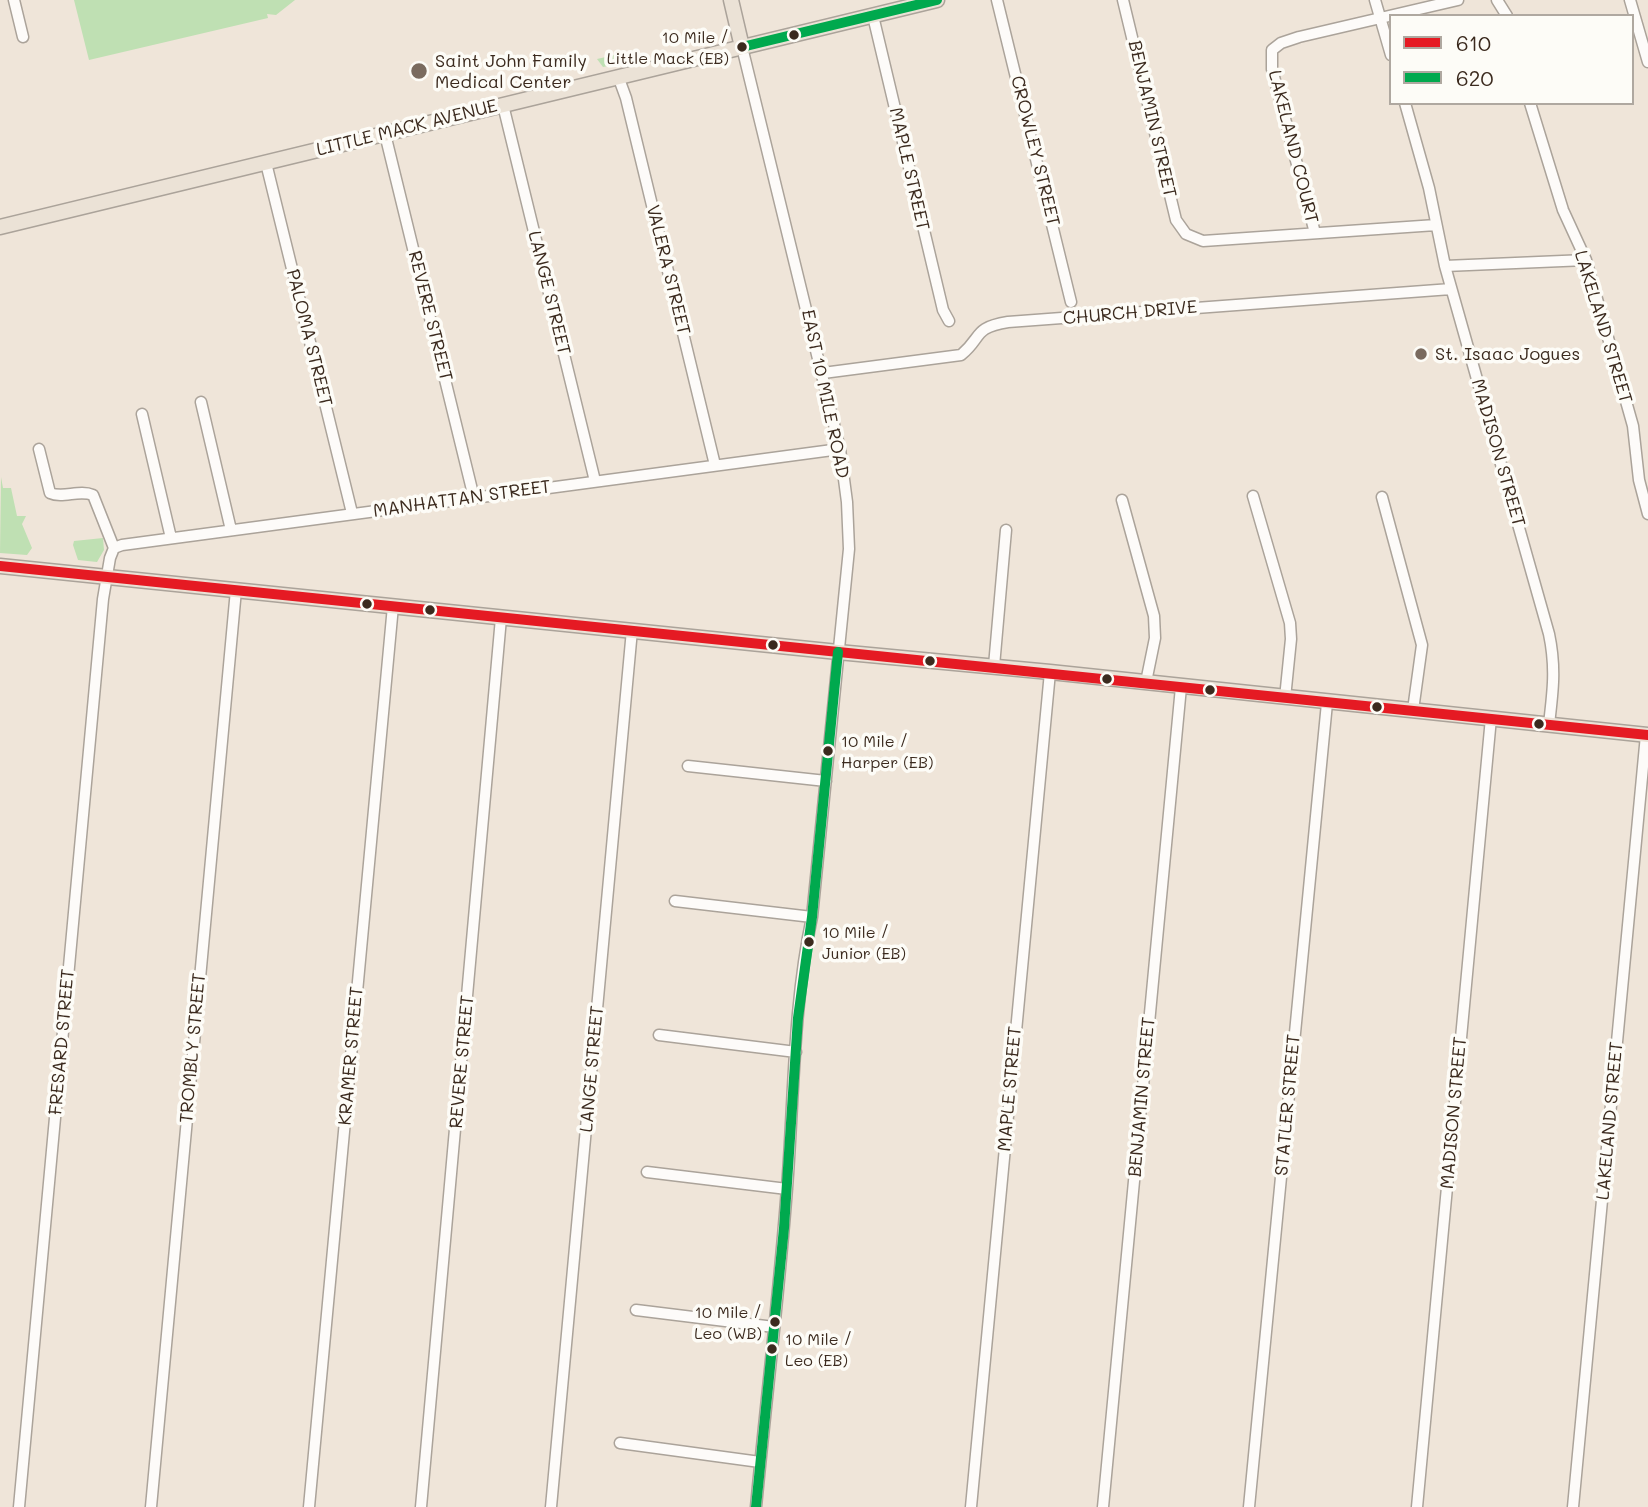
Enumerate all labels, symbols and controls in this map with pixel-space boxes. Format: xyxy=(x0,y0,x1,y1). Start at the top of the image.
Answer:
legend xyxy=(1389,14,1634,105)
place label: 10 Mile / Little Mack (EB) xyxy=(607,28,729,66)
unlabelled marker xyxy=(787,28,801,42)
text: 610 xyxy=(1456,29,1491,56)
street label: BENJAMIN STREET xyxy=(1123,38,1181,200)
marker: 10 Mile / Little Mack (EB) xyxy=(735,40,749,54)
place label: Saint John Family Medical Center xyxy=(435,50,587,92)
marker: Saint John Family Medical Center xyxy=(409,61,429,81)
text: 620 xyxy=(1456,64,1493,91)
street label: LAKELAND COURT xyxy=(1264,68,1322,226)
street label: CROWLEY STREET xyxy=(1006,74,1064,228)
street label: LITTLE MACK AVENUE xyxy=(314,95,500,161)
street label: MAPLE STREET xyxy=(884,105,934,233)
street label: VALERA STREET xyxy=(641,203,695,337)
street label: LANGE STREET xyxy=(523,229,575,357)
street label: LAKELAND STREET xyxy=(1569,248,1637,406)
street label: REVERE STREET xyxy=(403,249,457,383)
street label: PALOMA STREET xyxy=(282,267,336,409)
street label: CHURCH DRIVE xyxy=(1062,296,1198,330)
street label: EAST 10 MILE ROAD xyxy=(797,308,853,480)
place label: St. Isaac Jogues xyxy=(1435,343,1580,365)
marker: St. Isaac Jogues xyxy=(1413,346,1429,362)
street label: MADISON STREET xyxy=(1467,377,1529,529)
street label: MANHATTAN STREET xyxy=(372,476,552,522)
unlabelled marker xyxy=(360,597,374,611)
unlabelled marker xyxy=(423,603,437,617)
unlabelled marker xyxy=(766,638,780,652)
unlabelled marker xyxy=(923,654,937,668)
unlabelled marker xyxy=(1100,672,1114,686)
unlabelled marker xyxy=(1203,683,1217,697)
unlabelled marker xyxy=(1370,700,1384,714)
unlabelled marker xyxy=(1532,717,1546,731)
place label: 10 Mile / Harper (EB) xyxy=(841,732,933,770)
marker: 10 Mile / Harper (EB) xyxy=(821,744,835,758)
place label: 10 Mile / Junior (EB) xyxy=(822,923,906,961)
marker: 10 Mile / Junior (EB) xyxy=(802,935,816,949)
street label: FRESARD STREET xyxy=(45,968,79,1116)
street label: TROMBLY STREET xyxy=(176,972,210,1124)
street label: KRAMER STREET xyxy=(334,986,368,1126)
street label: REVERE STREET xyxy=(445,994,479,1130)
street label: LANGE STREET xyxy=(576,1005,608,1133)
street label: BENJAMIN STREET xyxy=(1124,1016,1160,1178)
street label: MAPLE STREET xyxy=(994,1025,1026,1153)
street label: STATLER STREET xyxy=(1271,1033,1305,1177)
street label: MADISON STREET xyxy=(1437,1036,1471,1190)
street label: LAKELAND STREET xyxy=(1592,1041,1628,1201)
place label: 10 Mile / Leo (WB) xyxy=(694,1303,762,1341)
marker: 10 Mile / Leo (WB) xyxy=(768,1315,782,1329)
place label: 10 Mile / Leo (EB) xyxy=(785,1330,852,1368)
marker: 10 Mile / Leo (EB) xyxy=(765,1342,779,1356)

